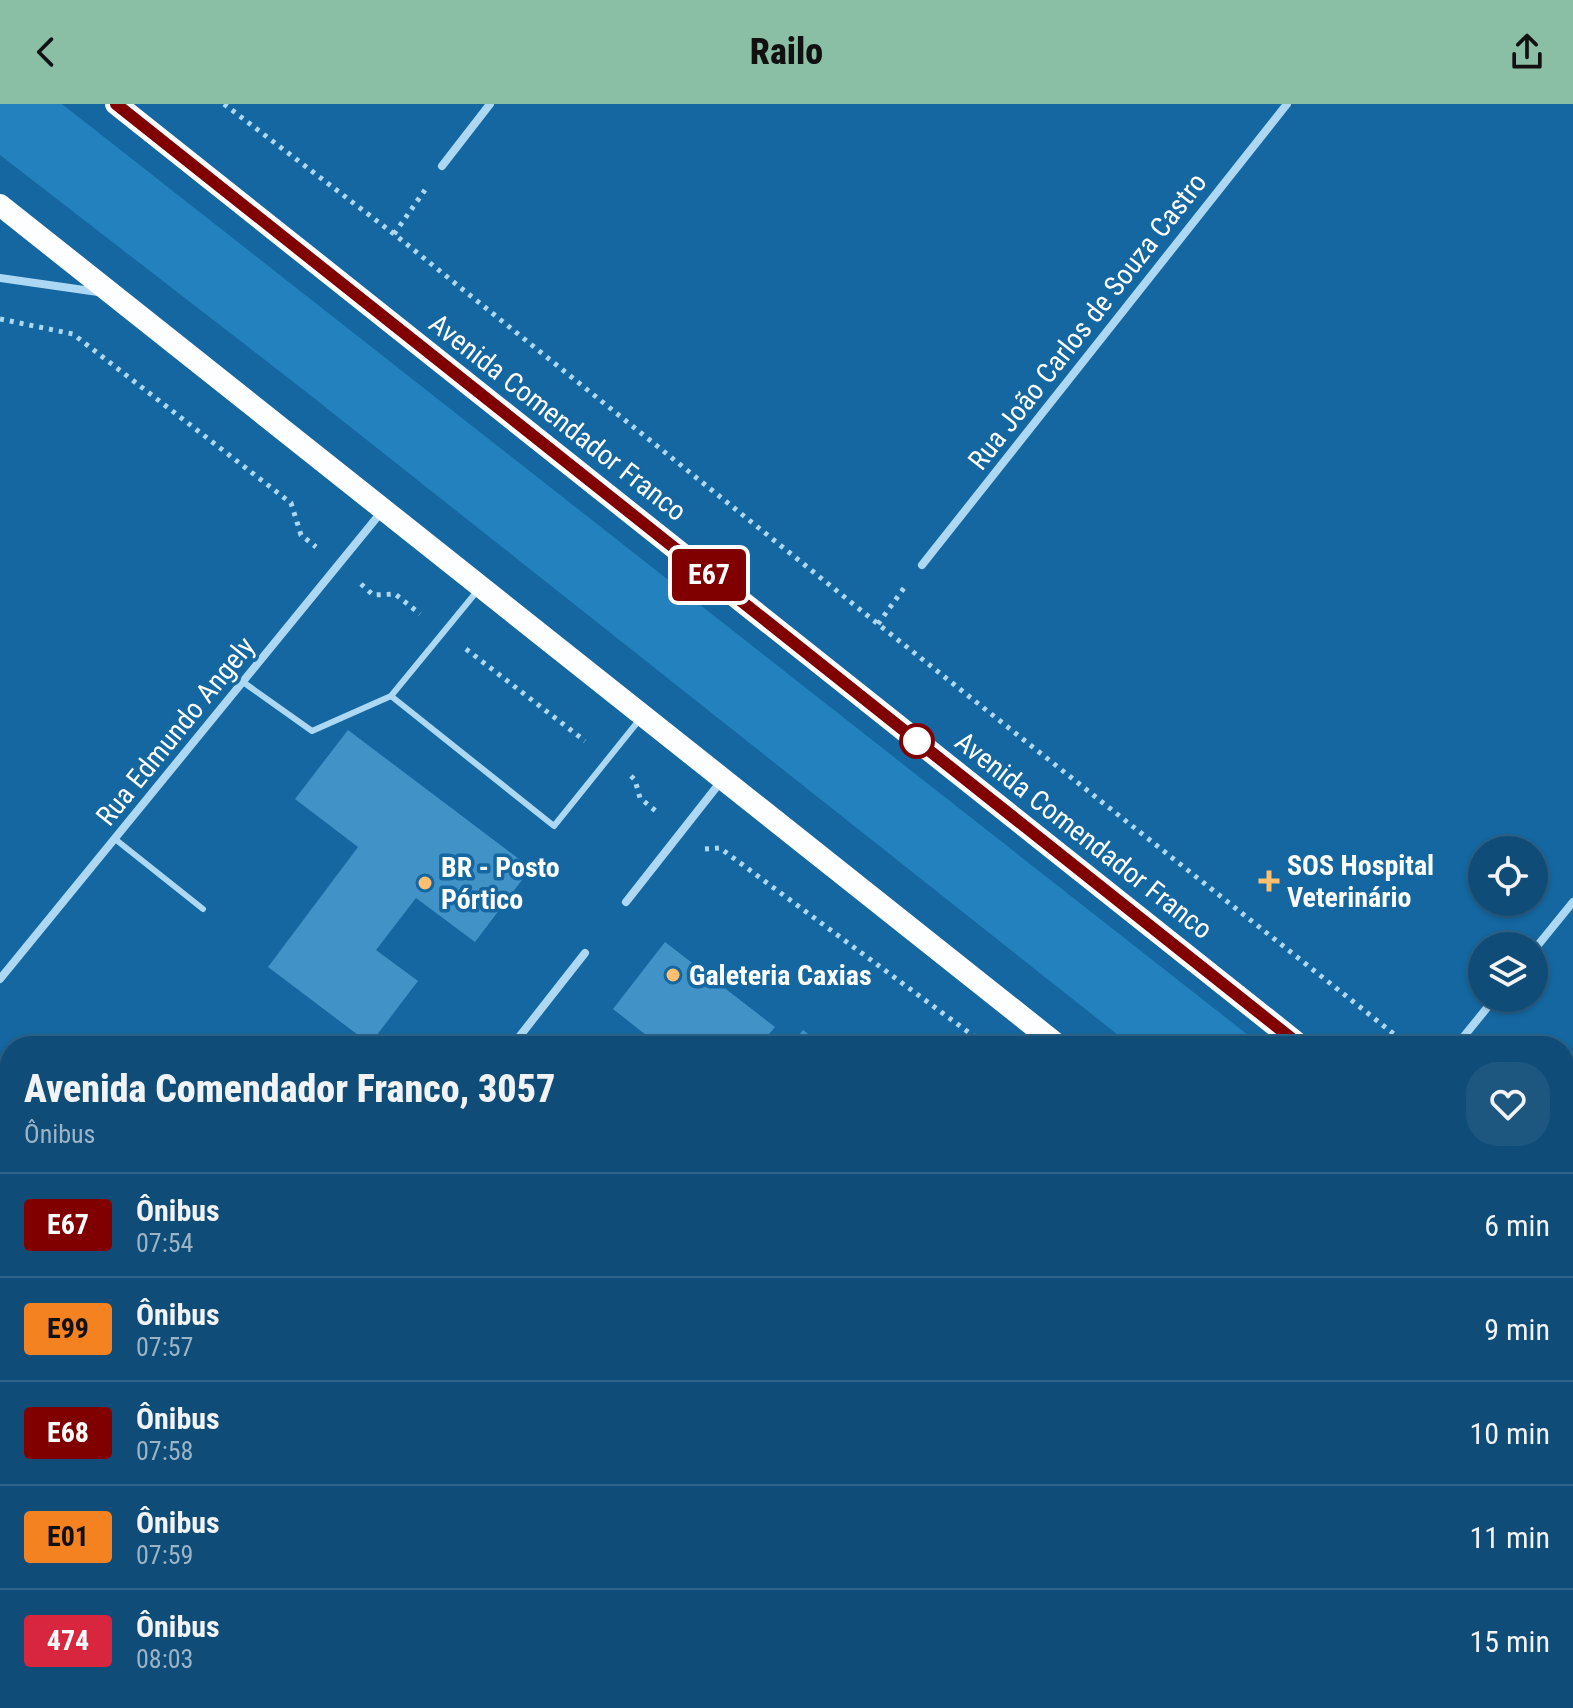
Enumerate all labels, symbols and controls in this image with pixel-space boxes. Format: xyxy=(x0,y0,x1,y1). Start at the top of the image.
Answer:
icon: back xyxy=(24,30,68,74)
icon: share xyxy=(1505,30,1549,74)
text: Railo xyxy=(750,31,823,73)
street label: Rua João Carlos de Souza Castro xyxy=(961,166,1214,476)
street label: Avenida Comendador Franco xyxy=(423,307,693,528)
line badge: E67 xyxy=(663,549,755,601)
text: E67 xyxy=(688,558,730,591)
street label: Rua Edmundo Angely xyxy=(89,630,262,832)
unlabelled marker xyxy=(900,724,934,758)
street label: Avenida Comendador Franco xyxy=(949,725,1219,946)
map controls xyxy=(1468,836,1548,1012)
button: locate xyxy=(1468,836,1548,916)
place label: SOS Hospital Veterinário xyxy=(1287,849,1434,914)
place label: BR - Posto Pórtico xyxy=(441,851,560,916)
marker: SOS Hospital Veterinário xyxy=(1258,870,1280,892)
marker: BR - Posto Pórtico xyxy=(416,874,434,892)
button: layers xyxy=(1468,932,1548,1012)
place label: Galeteria Caxias xyxy=(689,959,872,992)
marker: Galeteria Caxias xyxy=(664,966,682,984)
button: heart xyxy=(1466,1062,1550,1146)
text: Avenida Comendador Franco, 3057 xyxy=(24,1067,555,1111)
text: Ônibus xyxy=(24,1119,95,1149)
text: Ônibus xyxy=(136,1193,220,1228)
text: E67 xyxy=(47,1208,89,1241)
text: 6 min xyxy=(1484,1208,1550,1243)
text: 07:54 xyxy=(136,1228,193,1258)
text: Ônibus xyxy=(136,1297,220,1332)
text: E99 xyxy=(47,1312,89,1345)
text: 9 min xyxy=(1484,1312,1550,1347)
text: 07:57 xyxy=(136,1332,193,1362)
text: Ônibus xyxy=(136,1401,220,1436)
text: E68 xyxy=(47,1416,89,1449)
text: 10 min xyxy=(1469,1416,1550,1451)
text: 07:58 xyxy=(136,1436,193,1466)
text: Ônibus xyxy=(136,1505,220,1540)
text: E01 xyxy=(47,1520,89,1553)
text: 11 min xyxy=(1469,1520,1550,1555)
text: 07:59 xyxy=(136,1540,193,1570)
text: Ônibus xyxy=(136,1609,220,1644)
text: 474 xyxy=(47,1624,89,1657)
text: 15 min xyxy=(1469,1624,1550,1659)
text: 08:03 xyxy=(136,1644,193,1674)

